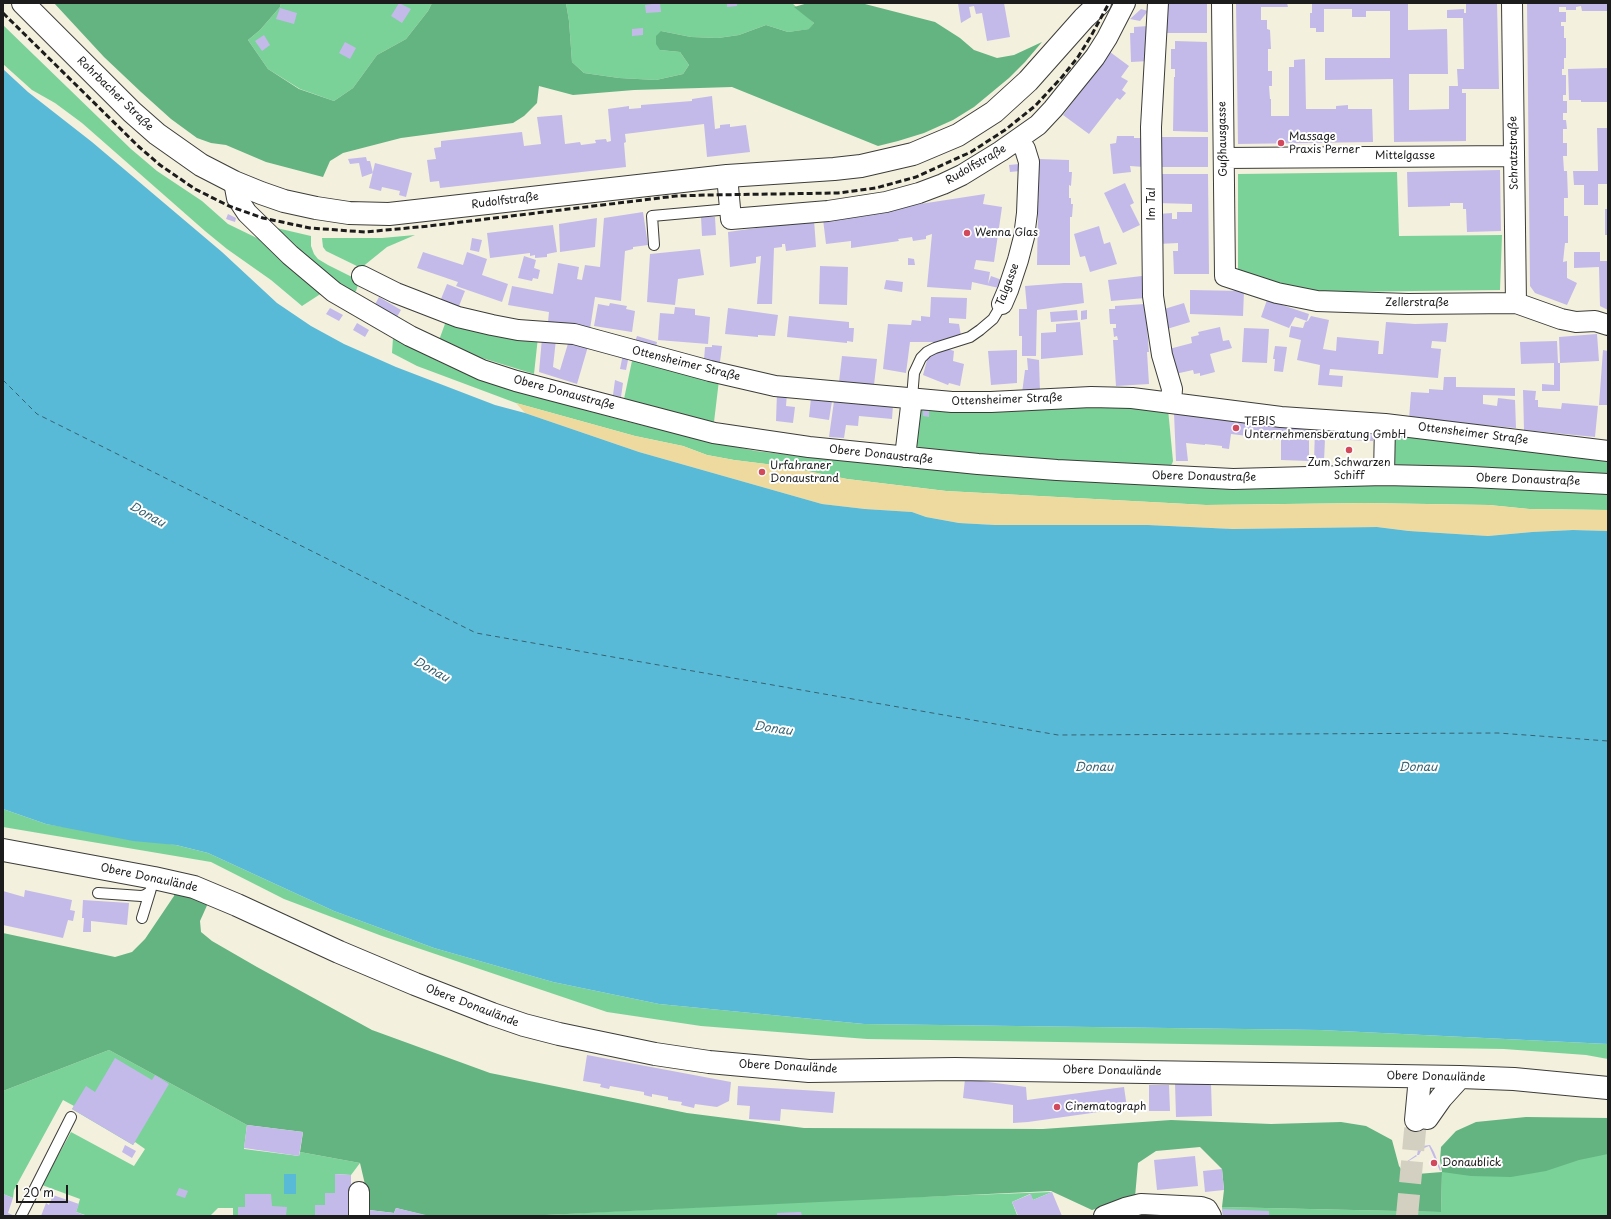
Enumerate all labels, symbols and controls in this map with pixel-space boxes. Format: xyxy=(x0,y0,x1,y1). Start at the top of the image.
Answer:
street label: Rohrbacher Straße xyxy=(74,54,156,134)
street label: Gußhausgasse xyxy=(1216,101,1230,177)
street label: Schratzstraße xyxy=(1507,116,1521,190)
place label: Massage Praxis Perner xyxy=(1289,130,1360,156)
marker: Massage Praxis Perner xyxy=(1276,138,1286,148)
street label: Rudolfstraße xyxy=(943,142,1009,188)
street label: Mittelgasse xyxy=(1375,149,1435,163)
street label: Im Tal xyxy=(1145,187,1159,221)
street label: Rudolfstraße xyxy=(471,190,539,212)
place label: Wenna Glas xyxy=(975,226,1038,240)
marker: Wenna Glas xyxy=(962,228,972,238)
street label: Talgasse xyxy=(994,262,1022,308)
street label: Zellerstraße xyxy=(1385,296,1449,310)
street label: Ottensheimer Straße xyxy=(630,344,742,384)
street label: Obere Donaustraße xyxy=(512,373,616,413)
street label: Ottensheimer Straße xyxy=(951,391,1063,409)
place label: TEBIS Unternehmensberatung GmbH xyxy=(1244,415,1406,441)
street label: Ottensheimer Straße xyxy=(1417,421,1529,447)
marker: TEBIS Unternehmensberatung GmbH xyxy=(1231,423,1241,433)
street label: Obere Donaustraße xyxy=(828,443,934,467)
marker: Zum Schwarzen Schiff xyxy=(1344,445,1354,455)
place label: Zum Schwarzen Schiff xyxy=(1308,456,1390,482)
place label: Urfahraner Donaustrand xyxy=(770,459,839,485)
marker: Urfahraner Donaustrand xyxy=(757,467,767,477)
street label: Obere Donaustraße xyxy=(1152,469,1256,485)
street label: Obere Donaustraße xyxy=(1476,472,1580,488)
water label: Donau xyxy=(127,499,167,531)
water label: Donau xyxy=(411,654,451,686)
water label: Donau xyxy=(753,719,793,739)
water label: Donau xyxy=(1075,761,1113,775)
water label: Donau xyxy=(1399,761,1437,775)
street label: Obere Donaulände xyxy=(99,861,199,895)
street label: Obere Donaulände xyxy=(423,982,521,1030)
street label: Obere Donaulände xyxy=(738,1058,838,1076)
street label: Obere Donaulände xyxy=(1062,1064,1162,1078)
street label: Obere Donaulände xyxy=(1386,1070,1486,1084)
place label: Cinematograph xyxy=(1065,1100,1146,1114)
marker: Cinematograph xyxy=(1052,1102,1062,1112)
place label: Donaublick xyxy=(1442,1156,1502,1170)
marker: Donaublick xyxy=(1429,1158,1439,1168)
scale bar xyxy=(18,1177,70,1203)
text: 20 m xyxy=(23,1183,54,1201)

